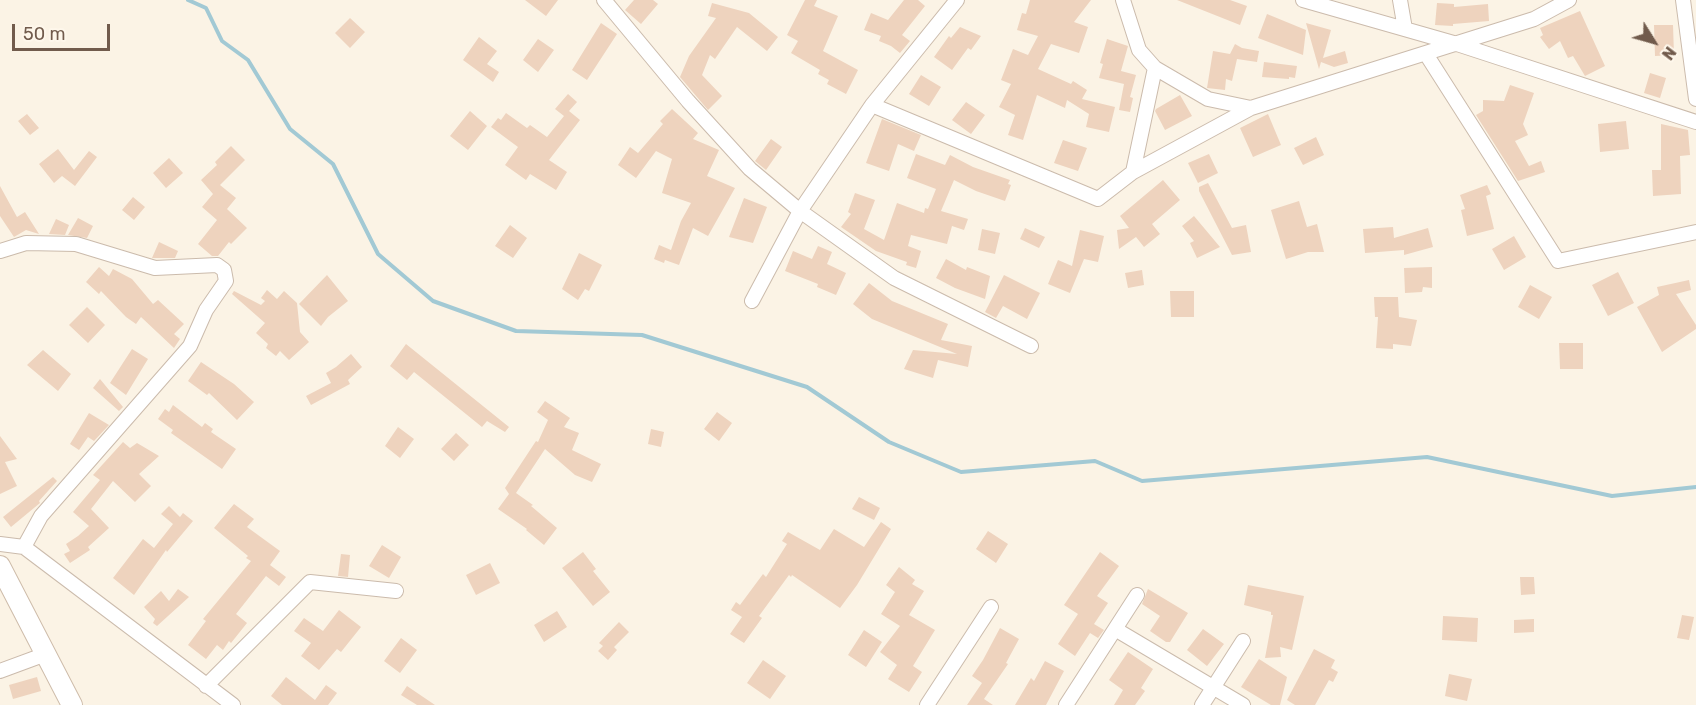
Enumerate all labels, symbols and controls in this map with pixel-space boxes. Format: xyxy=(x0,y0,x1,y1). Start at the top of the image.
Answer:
scale bar xyxy=(15,12,112,50)
north arrow xyxy=(1624,12,1684,72)
text: 50 m xyxy=(23,23,66,45)
text: N xyxy=(1658,43,1680,63)

